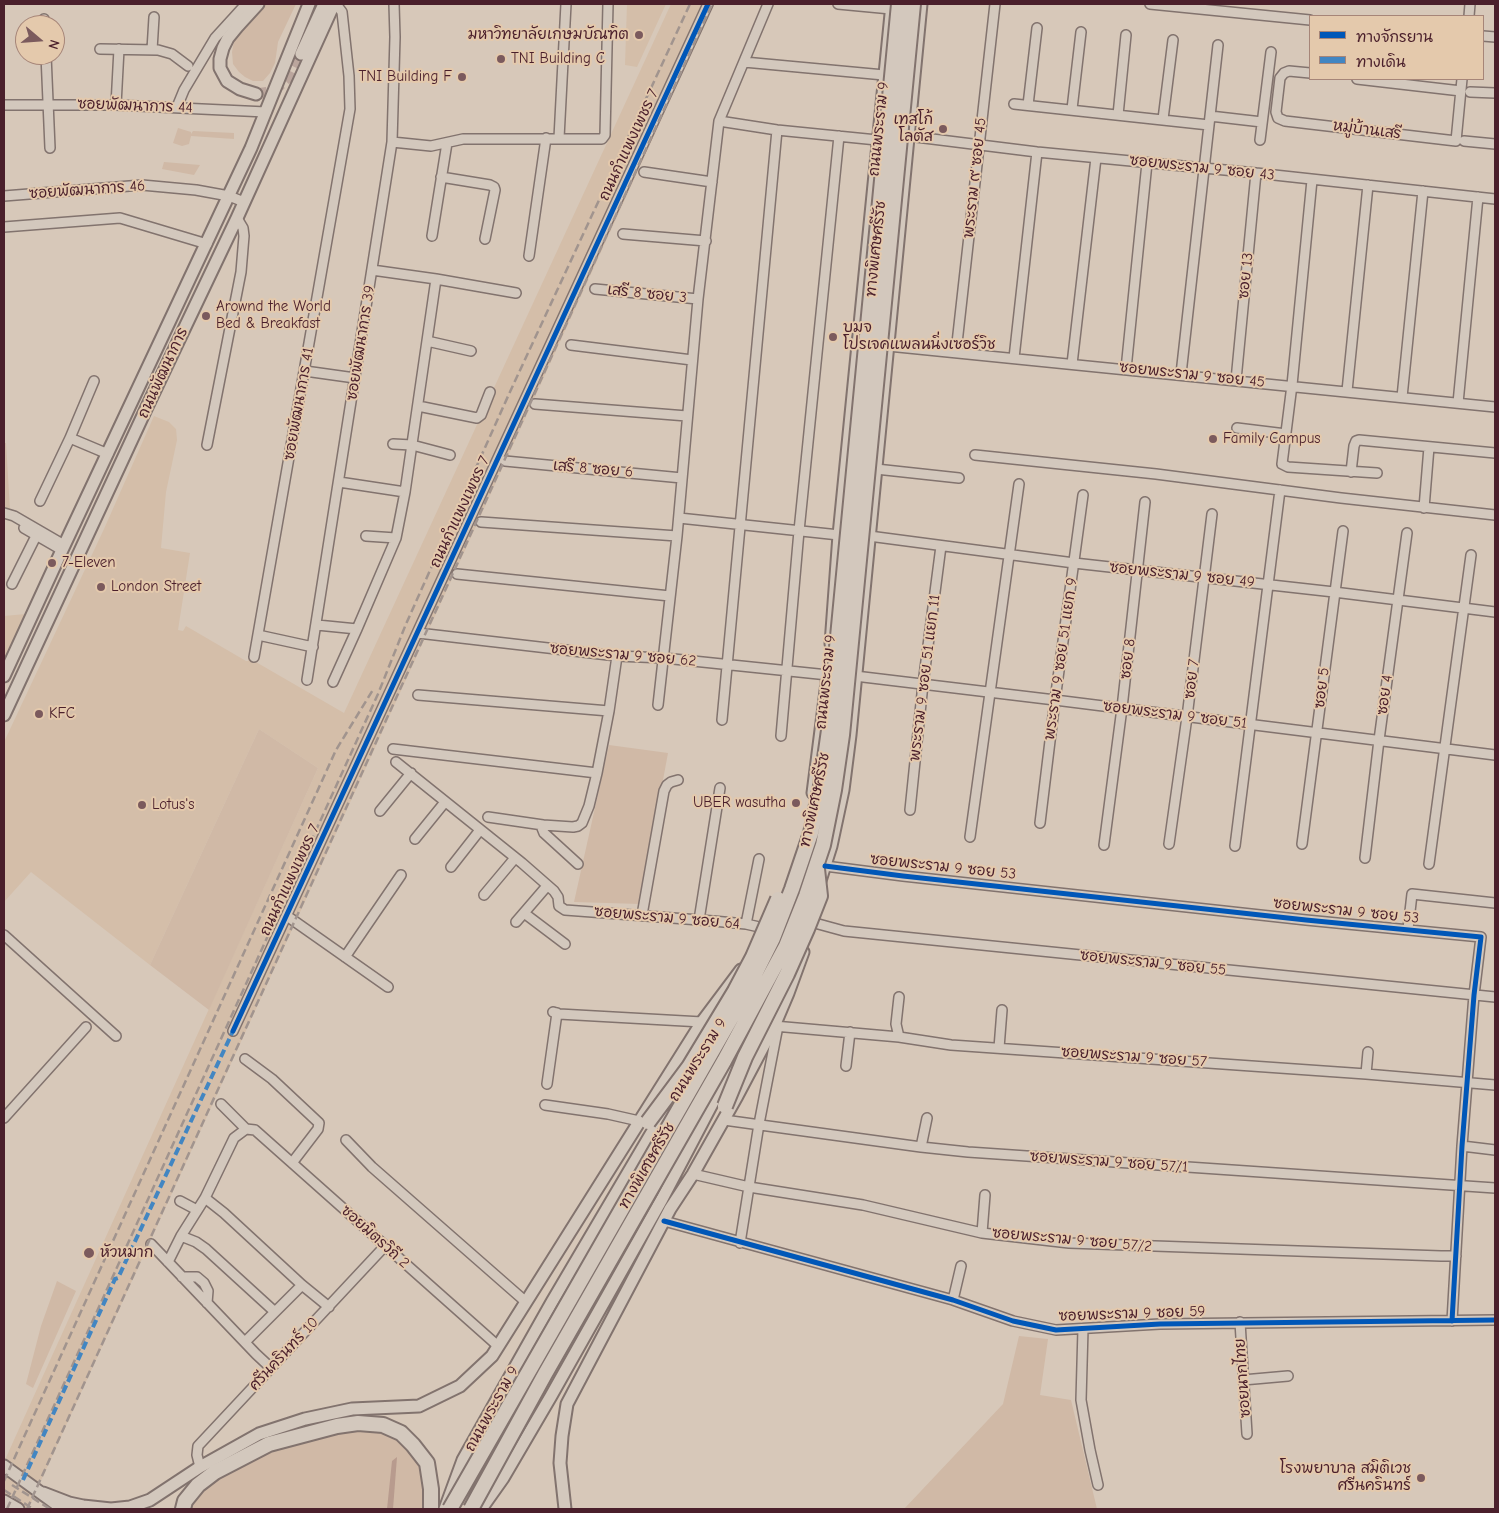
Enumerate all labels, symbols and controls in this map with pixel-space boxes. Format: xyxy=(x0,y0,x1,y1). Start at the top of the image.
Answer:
north arrow xyxy=(15,15,65,65)
legend xyxy=(1309,15,1484,80)
place label: มหาวิทยาลัยเกษมบัณฑิต xyxy=(468,26,629,44)
text: ทางจักรยาน xyxy=(1356,28,1433,46)
marker: มหาวิทยาลัยเกษมบัณฑิต xyxy=(633,29,645,41)
text: N xyxy=(44,38,63,51)
place label: TNI Building C xyxy=(511,50,605,68)
marker: TNI Building C xyxy=(495,53,507,65)
text: ทางเดิน xyxy=(1356,53,1406,71)
place label: TNI Building F xyxy=(358,68,452,86)
marker: TNI Building F xyxy=(456,71,468,83)
street label: ถนนพระราม 9 xyxy=(865,81,893,177)
street label: ถนนกำแพงเพชร 7 xyxy=(595,86,663,204)
street label: ซอยพัฒนาการ 44 xyxy=(77,95,193,117)
place label: เทสโก้ โลตัส xyxy=(893,111,933,146)
street label: พระราม ๙ ซอย 45 xyxy=(960,117,990,239)
street label: หมู่บ้านเสรี xyxy=(1332,117,1402,143)
marker: เทสโก้ โลตัส xyxy=(937,123,949,135)
street label: ซอยพระราม 9 ซอย 43 xyxy=(1129,151,1275,185)
street label: ซอยพัฒนาการ 46 xyxy=(28,177,146,203)
street label: ทางพิเศษศรีรัช xyxy=(862,200,890,298)
street label: ซอย 13 xyxy=(1235,252,1257,300)
street label: เสรี 8 ซอย 3 xyxy=(606,281,688,307)
street label: ซอยพัฒนาการ 39 xyxy=(343,284,379,402)
place label: Arownd the World Bed & Breakfast xyxy=(216,298,331,333)
marker: Arownd the World Bed & Breakfast xyxy=(200,310,212,322)
place label: บมจ โปรเจคแพลนนิ่งเซอร์วิช xyxy=(843,319,995,354)
street label: ถนนพัฒนาการ xyxy=(134,325,192,421)
marker: บมจ โปรเจคแพลนนิ่งเซอร์วิช xyxy=(827,331,839,343)
street label: ซอยพัฒนาการ 41 xyxy=(280,346,318,462)
street label: ซอยพระราม 9 ซอย 45 xyxy=(1118,358,1266,392)
place label: Family Campus xyxy=(1223,430,1321,448)
marker: Family Campus xyxy=(1207,433,1219,445)
street label: ถนนกำแพงเพชร 7 xyxy=(426,453,494,571)
street label: เสรี 8 ซอย 6 xyxy=(552,457,634,481)
place label: 7-Eleven xyxy=(62,554,116,572)
marker: 7-Eleven xyxy=(46,557,58,569)
street label: ซอยพระราม 9 ซอย 49 xyxy=(1108,558,1256,592)
street label: พระราม 9 ซอย 51 แยก 9 xyxy=(1041,576,1081,742)
place label: London Street xyxy=(111,578,201,596)
marker: London Street xyxy=(95,581,107,593)
street label: พระราม 9 ซอย 51 แยก 11 xyxy=(906,594,944,762)
street label: ถนนพระราม 9 xyxy=(812,634,840,730)
street label: ซอย 8 xyxy=(1117,638,1139,680)
street label: ซอยพระราม 9 ซอย 62 xyxy=(549,640,697,670)
street label: ซอย 7 xyxy=(1181,658,1203,700)
street label: ซอย 5 xyxy=(1311,667,1333,709)
street label: ซอย 4 xyxy=(1373,674,1397,716)
street label: ซอยพระราม 9 ซอย 51 xyxy=(1102,697,1248,733)
place label: KFC xyxy=(49,705,75,723)
marker: KFC xyxy=(33,708,45,720)
street label: ทางพิเศษศรีรัช xyxy=(796,751,834,849)
place label: UBER wasutha xyxy=(693,794,786,812)
place label: Lotus's xyxy=(152,796,194,814)
marker: UBER wasutha xyxy=(790,797,802,809)
marker: Lotus's xyxy=(136,799,148,811)
street label: ถนนกำแพงเพชร 7 xyxy=(256,821,324,939)
street label: ซอยพระราม 9 ซอย 53 xyxy=(869,850,1017,884)
street label: ซอยพระราม 9 ซอย 53 xyxy=(1272,894,1420,928)
street label: ซอยพระราม 9 ซอย 64 xyxy=(593,903,741,933)
street label: ซอยพระราม 9 ซอย 55 xyxy=(1079,946,1227,980)
street label: ถนนพระราม 9 xyxy=(665,1015,731,1105)
street label: ซอยพระราม 9 ซอย 57 xyxy=(1061,1043,1207,1071)
street label: ทางพิเศษศรีรัช xyxy=(615,1120,679,1212)
street label: ซอยพระราม 9 ซอย 57/1 xyxy=(1029,1147,1189,1177)
street label: ซอยมิตรวิถี 2 xyxy=(337,1202,413,1272)
street label: ซอยพระราม 9 ซอย 57/2 xyxy=(991,1224,1153,1256)
place label: หัวหมาก xyxy=(100,1244,153,1262)
marker: หัวหมาก xyxy=(82,1246,96,1260)
street label: ซอยพระราม 9 ซอย 59 xyxy=(1058,1302,1206,1326)
street label: ศรีนครินทร์ 10 xyxy=(245,1314,323,1394)
street label: ซอยนากไทย xyxy=(1231,1338,1255,1418)
street label: ถนนพระราม 9 xyxy=(461,1363,523,1455)
place label: โรงพยาบาล สมิติเวช ศรีนครินทร์ xyxy=(1280,1460,1411,1495)
marker: โรงพยาบาล สมิติเวช ศรีนครินทร์ xyxy=(1415,1472,1427,1484)

